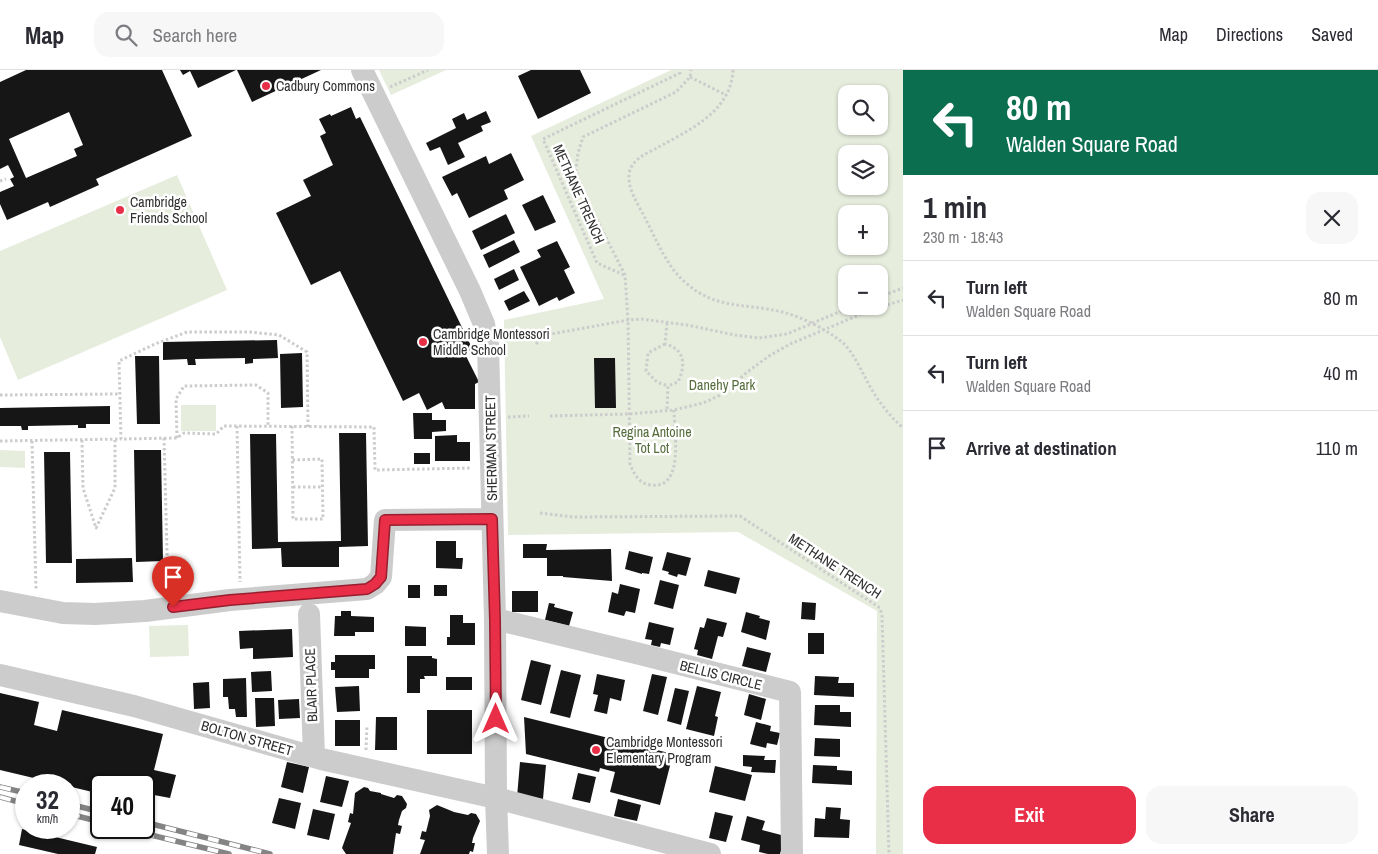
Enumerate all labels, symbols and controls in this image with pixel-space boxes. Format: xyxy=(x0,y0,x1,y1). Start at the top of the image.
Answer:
search box xyxy=(94,12,444,57)
text: Map xyxy=(25,19,64,51)
icon: search xyxy=(112,21,140,49)
text: Search here xyxy=(152,22,237,48)
text: Map xyxy=(1159,22,1188,47)
text: Directions xyxy=(1216,22,1283,47)
text: Saved xyxy=(1311,22,1353,47)
place label: Cadbury Commons xyxy=(276,77,375,95)
marker: Cadbury Commons xyxy=(260,80,272,92)
text: 80 m xyxy=(1006,84,1071,131)
map controls xyxy=(838,85,888,315)
button: search xyxy=(838,85,888,135)
icon: left xyxy=(923,90,988,155)
text: Walden Square Road xyxy=(1006,129,1178,159)
street label: METHANE TRENCH xyxy=(549,141,609,247)
button: layers xyxy=(838,145,888,195)
text: 1 min xyxy=(923,187,987,227)
button: close xyxy=(1306,192,1358,244)
place label: Cambridge Friends School xyxy=(130,193,207,227)
marker: Cambridge Friends School xyxy=(114,204,126,216)
button: + xyxy=(838,205,888,255)
text: 230 m · 18:43 xyxy=(923,226,1003,248)
button: − xyxy=(838,265,888,315)
text: Turn left xyxy=(966,274,1027,300)
icon: left xyxy=(923,284,951,312)
text: 80 m xyxy=(1323,285,1358,311)
text: Walden Square Road xyxy=(966,300,1091,322)
place label: Cambridge Montessori Middle School xyxy=(433,325,550,359)
marker: Cambridge Montessori Middle School xyxy=(417,336,429,348)
text: Turn left xyxy=(966,349,1027,375)
icon: left xyxy=(923,359,951,387)
text: 40 m xyxy=(1323,360,1358,386)
text: Walden Square Road xyxy=(966,375,1091,397)
park label: Danehy Park xyxy=(689,376,755,394)
street label: SHERMAN STREET xyxy=(481,395,501,501)
park label: Regina Antoine Tot Lot xyxy=(612,423,692,457)
icon: arrive xyxy=(923,434,951,462)
text: Arrive at destination xyxy=(966,435,1117,461)
text: 110 m xyxy=(1316,435,1358,461)
street label: METHANE TRENCH xyxy=(785,529,885,603)
pin xyxy=(152,556,194,607)
icon: arrive xyxy=(159,563,187,591)
street label: BLAIR PLACE xyxy=(301,648,321,722)
street label: BELLIS CIRCLE xyxy=(678,656,764,694)
position arrow xyxy=(469,692,521,744)
street label: BOLTON STREET xyxy=(199,716,295,760)
place label: Cambridge Montessori Elementary Program xyxy=(606,733,723,767)
marker: Cambridge Montessori Elementary Program xyxy=(590,744,602,756)
speed limit sign: 40 xyxy=(90,774,155,839)
text: 32 xyxy=(36,783,59,817)
button: Exit xyxy=(923,786,1136,844)
button: Share xyxy=(1146,786,1358,844)
text: km/h xyxy=(37,811,58,827)

